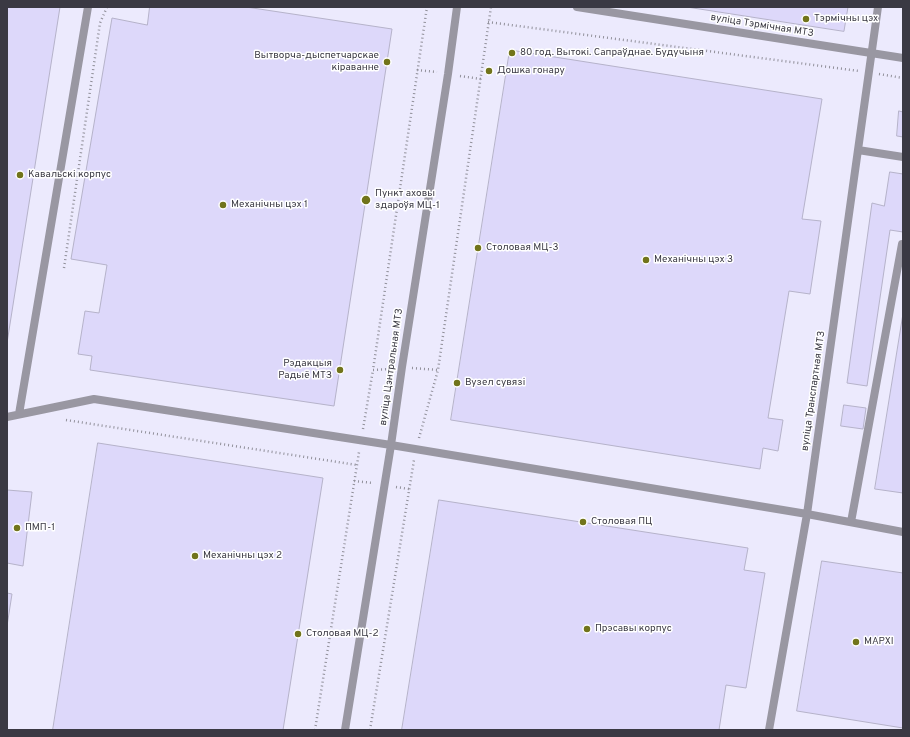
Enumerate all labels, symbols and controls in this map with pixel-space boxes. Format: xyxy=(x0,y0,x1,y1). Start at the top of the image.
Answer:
street label: вуліца Тэрмічная МТЗ xyxy=(710,12,814,40)
place label: Тэрмічны цэх xyxy=(814,13,878,25)
marker: Тэрмічны цэх xyxy=(801,14,811,24)
place label: 80 год. Вытокі. Сапраўднае. Будучыня xyxy=(520,47,704,59)
marker: 80 год. Вытокі. Сапраўднае. Будучыня xyxy=(507,48,517,58)
place label: Вытворча-дыспетчарскае кіраванне xyxy=(254,50,379,74)
marker: Вытворча-дыспетчарскае кіраванне xyxy=(382,57,392,67)
place label: Дошка гонару xyxy=(497,65,565,77)
marker: Дошка гонару xyxy=(484,66,494,76)
place label: Кавальскі корпус xyxy=(28,169,111,181)
marker: Кавальскі корпус xyxy=(15,170,25,180)
place label: Пункт аховы здароўя МЦ-1 xyxy=(375,188,440,212)
marker: Пункт аховы здароўя МЦ-1 xyxy=(360,194,372,206)
place label: Механічны цэх 1 xyxy=(231,199,308,211)
marker: Механічны цэх 1 xyxy=(218,200,228,210)
place label: Столовая МЦ-3 xyxy=(486,242,559,254)
marker: Столовая МЦ-3 xyxy=(473,243,483,253)
place label: Механічны цэх 3 xyxy=(654,254,733,266)
marker: Механічны цэх 3 xyxy=(641,255,651,265)
street label: вуліца Цэнтральная МТЗ xyxy=(378,308,406,426)
street label: вуліца Транспартная МТЗ xyxy=(800,330,828,452)
place label: Рэдакцыя Радыё МТЗ xyxy=(278,358,332,382)
marker: Рэдакцыя Радыё МТЗ xyxy=(335,365,345,375)
place label: Вузел сувязі xyxy=(465,377,525,389)
marker: Вузел сувязі xyxy=(452,378,462,388)
place label: Столовая ПЦ xyxy=(591,516,652,528)
marker: Столовая ПЦ xyxy=(578,517,588,527)
place label: ПМП-1 xyxy=(25,522,55,534)
marker: ПМП-1 xyxy=(12,523,22,533)
place label: Механічны цэх 2 xyxy=(203,550,282,562)
marker: Механічны цэх 2 xyxy=(190,551,200,561)
place label: Прэсавы корпус xyxy=(595,623,672,635)
marker: Прэсавы корпус xyxy=(582,624,592,634)
place label: Столовая МЦ-2 xyxy=(306,628,379,640)
marker: Столовая МЦ-2 xyxy=(293,629,303,639)
place label: МАРХІ xyxy=(864,636,893,648)
marker: МАРХІ xyxy=(851,637,861,647)

